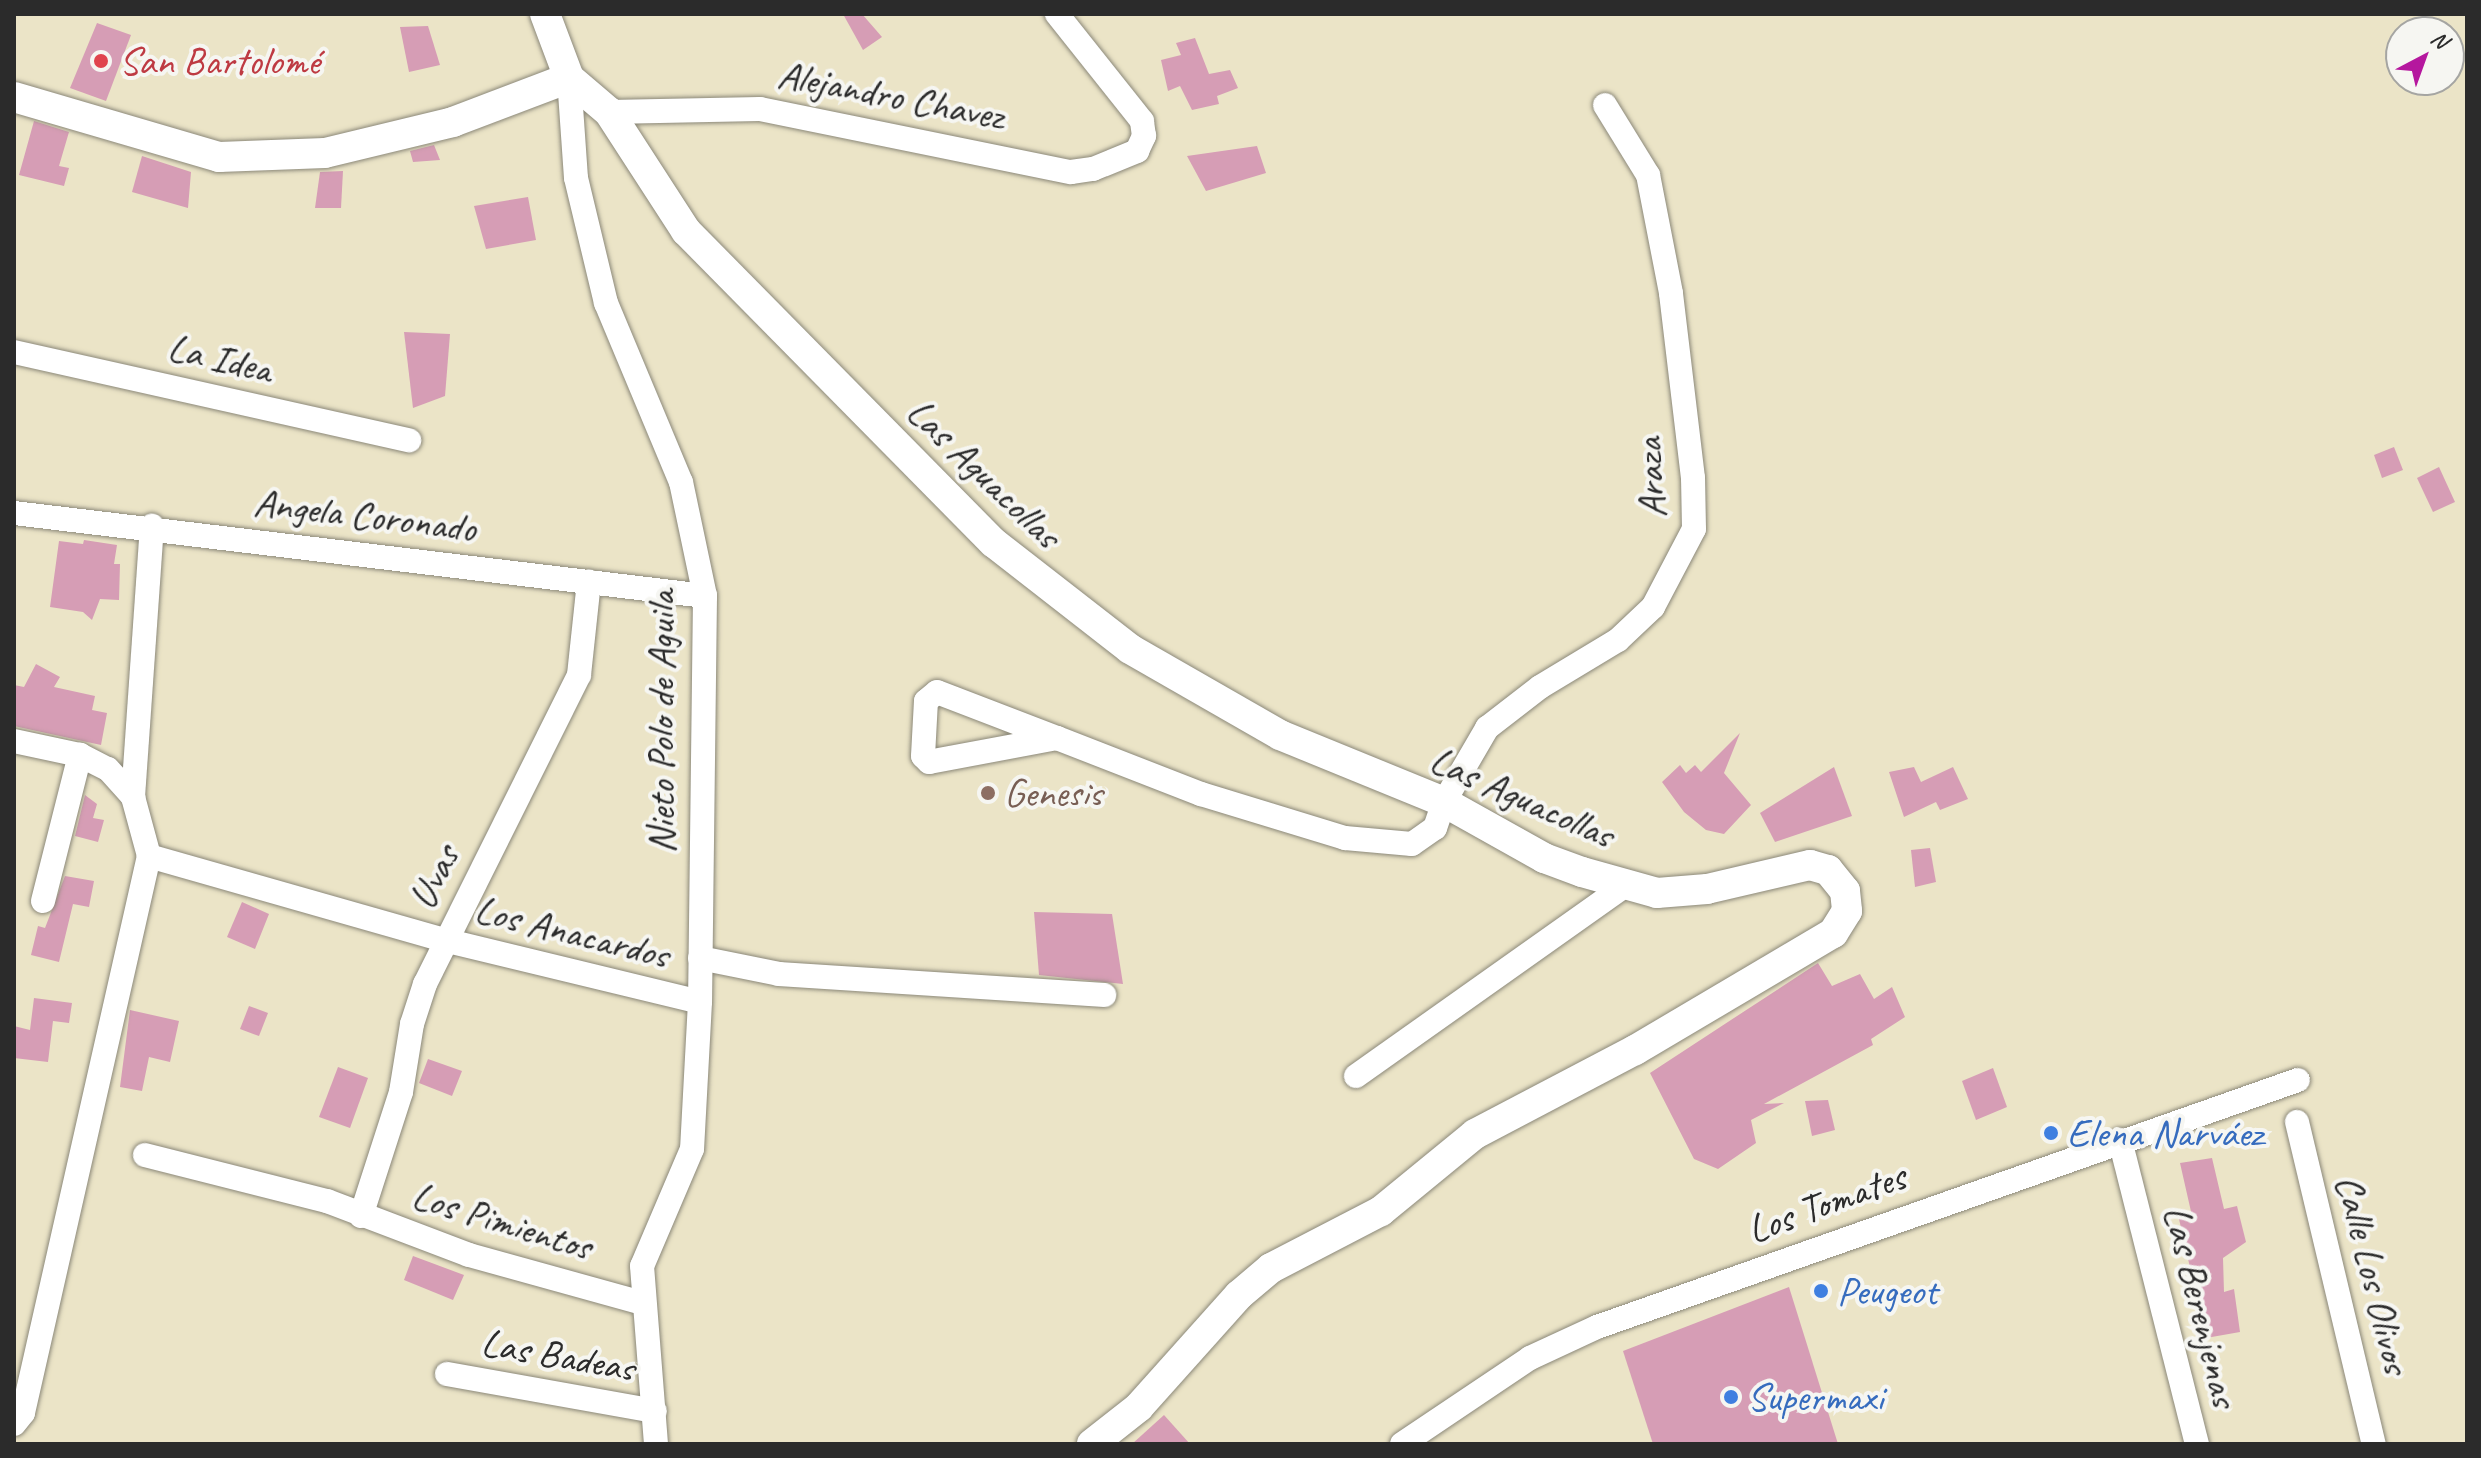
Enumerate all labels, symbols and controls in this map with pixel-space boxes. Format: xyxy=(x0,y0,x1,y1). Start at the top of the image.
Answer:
north arrow xyxy=(2385,16,2465,96)
text: N xyxy=(2425,24,2454,54)
place label: San Bartolomé xyxy=(119,37,320,85)
marker: San Bartolomé xyxy=(90,50,112,72)
street label: Alejandro Chavez xyxy=(774,50,1008,140)
street label: La Idea xyxy=(164,323,276,393)
street label: Las Aguacollas xyxy=(897,388,1071,558)
street label: Araza xyxy=(1624,437,1676,519)
street label: Angela Coronado xyxy=(251,478,479,552)
street label: Nieto Polo de Aguila xyxy=(637,591,685,853)
street label: Las Aguacollas xyxy=(1423,735,1621,859)
place label: Genesis xyxy=(1004,769,1102,817)
marker: Genesis xyxy=(979,784,997,802)
street label: Uvas xyxy=(398,837,470,917)
street label: Los Anacardos xyxy=(470,885,674,979)
place label: Elena Narváez xyxy=(2067,1109,2264,1157)
marker: Elena Narváez xyxy=(2042,1124,2060,1142)
street label: Los Tomates xyxy=(1742,1153,1910,1253)
street label: Calle Los Olivos xyxy=(2325,1170,2421,1378)
street label: Los Pimientos xyxy=(408,1171,596,1271)
street label: Las Berenjenas xyxy=(2153,1200,2249,1412)
place label: Peugeot xyxy=(1837,1267,1937,1315)
marker: Peugeot xyxy=(1812,1282,1830,1300)
street label: Las Badeas xyxy=(478,1318,638,1392)
place label: Supermaxi xyxy=(1747,1373,1883,1421)
marker: Supermaxi xyxy=(1722,1388,1740,1406)

